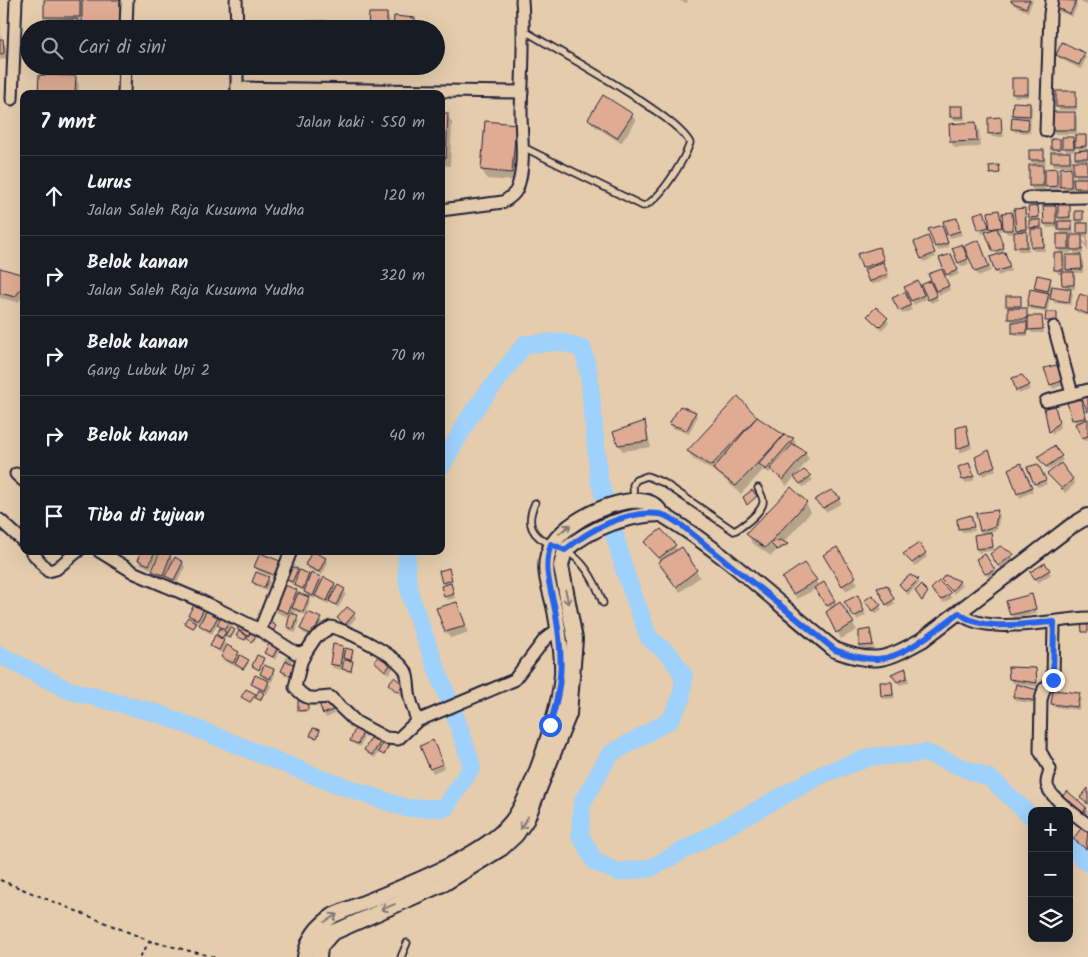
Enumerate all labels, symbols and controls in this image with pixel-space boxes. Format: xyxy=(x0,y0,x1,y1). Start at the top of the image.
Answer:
search box xyxy=(20,20,445,75)
text: Cari di sini xyxy=(78,33,166,63)
icon: search xyxy=(38,34,66,62)
text: 7 mnt xyxy=(40,106,96,139)
text: Jalan kaki · 550 m xyxy=(296,110,425,135)
text: Lurus xyxy=(87,168,132,198)
icon: ahead xyxy=(40,182,68,210)
text: 120 m xyxy=(384,183,425,208)
text: Jalan Saleh Raja Kusuma Yudha xyxy=(87,198,305,223)
text: Belok kanan xyxy=(87,248,188,278)
icon: right xyxy=(40,262,68,290)
text: 320 m xyxy=(379,263,425,288)
text: Jalan Saleh Raja Kusuma Yudha xyxy=(87,278,305,303)
text: Belok kanan xyxy=(87,328,188,358)
icon: right xyxy=(40,342,68,370)
text: 70 m xyxy=(390,343,425,368)
text: Gang Lubuk Upi 2 xyxy=(87,358,210,383)
text: Belok kanan xyxy=(87,421,188,451)
icon: right xyxy=(40,422,68,450)
text: 40 m xyxy=(389,423,425,448)
text: Tiba di tujuan xyxy=(87,501,205,531)
icon: arrive xyxy=(40,502,68,530)
one-way arrow xyxy=(559,524,572,535)
one-way arrow xyxy=(563,589,572,605)
route end xyxy=(1042,669,1065,692)
route start xyxy=(539,714,562,737)
map controls xyxy=(1028,807,1073,942)
button: + xyxy=(1028,807,1073,852)
one-way arrow xyxy=(519,815,529,829)
button: − xyxy=(1028,852,1073,897)
button: layers xyxy=(1028,897,1073,942)
one-way arrow xyxy=(381,902,396,912)
one-way arrow xyxy=(323,913,337,923)

